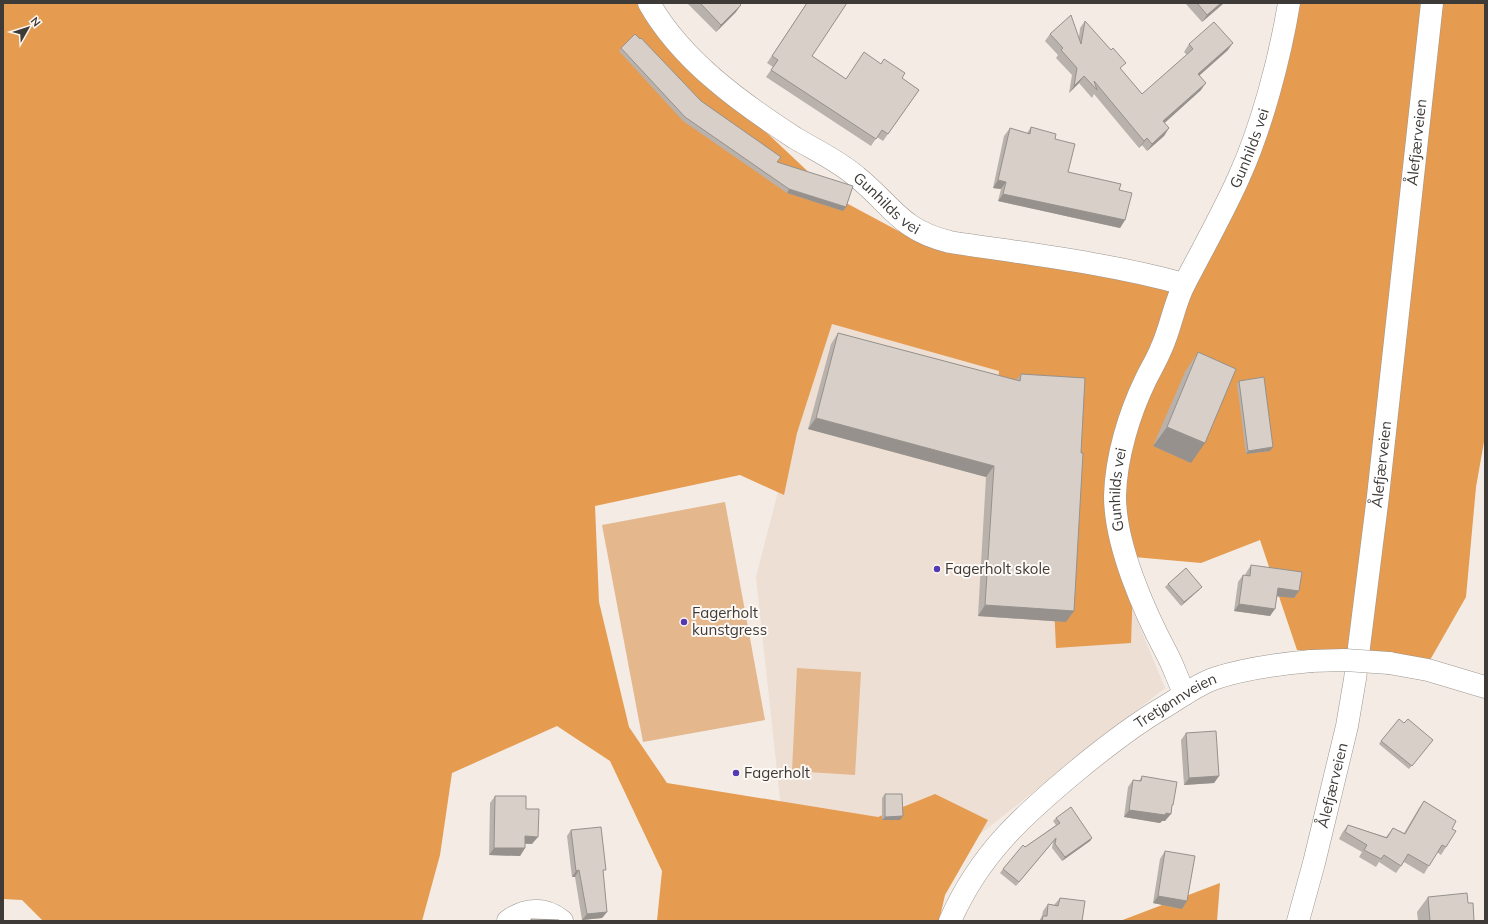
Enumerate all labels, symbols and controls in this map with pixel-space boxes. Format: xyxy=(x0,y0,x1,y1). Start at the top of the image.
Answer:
north arrow xyxy=(8,8,48,48)
text: N xyxy=(28,14,44,29)
street label: Ålefjærveien xyxy=(1401,98,1430,187)
street label: Gunhilds vei xyxy=(1225,106,1273,191)
street label: Gunhilds vei xyxy=(850,168,924,238)
street label: Ålefjærveien xyxy=(1366,420,1395,509)
street label: Gunhilds vei xyxy=(1105,446,1130,533)
place label: Fagerholt skole xyxy=(945,559,1050,578)
marker: Fagerholt skole xyxy=(932,564,942,574)
place label: Fagerholt kunstgress xyxy=(692,603,767,639)
marker: Fagerholt kunstgress xyxy=(679,617,689,627)
street label: Tretjønnveien xyxy=(1130,669,1219,732)
street label: Ålefjærveien xyxy=(1312,741,1352,830)
place label: Fagerholt xyxy=(744,763,810,782)
marker: Fagerholt xyxy=(731,768,741,778)

